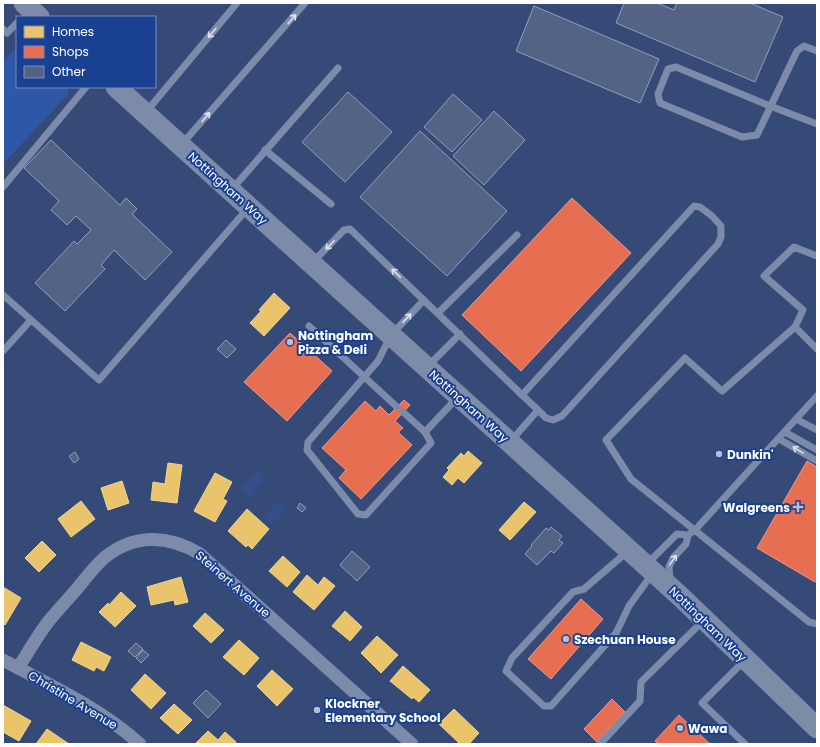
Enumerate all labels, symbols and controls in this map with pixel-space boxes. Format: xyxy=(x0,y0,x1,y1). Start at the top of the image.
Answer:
one-way arrow xyxy=(287,13,296,24)
legend xyxy=(16,16,156,88)
text: Homes xyxy=(52,23,94,40)
one-way arrow xyxy=(207,27,216,38)
text: Shops xyxy=(52,43,89,60)
text: Other xyxy=(52,63,86,80)
one-way arrow xyxy=(202,111,211,122)
street label: Nottingham Way xyxy=(185,148,272,228)
one-way arrow xyxy=(325,240,335,250)
one-way arrow xyxy=(391,268,401,278)
one-way arrow xyxy=(403,312,412,323)
place label: Nottingham Pizza & Deli xyxy=(298,327,373,358)
marker: Nottingham Pizza & Deli xyxy=(285,337,295,347)
street label: Nottingham Way xyxy=(426,366,513,446)
place label: Dunkin' xyxy=(727,446,774,463)
one-way arrow xyxy=(792,446,804,454)
marker: Dunkin' xyxy=(714,449,724,459)
place label: Walgreens xyxy=(723,499,790,516)
marker: Walgreens xyxy=(793,502,803,512)
street label: Steinert Avenue xyxy=(192,547,274,621)
one-way arrow xyxy=(669,554,677,565)
street label: Nottingham Way xyxy=(666,583,751,666)
place label: Szechuan House xyxy=(574,631,676,648)
marker: Szechuan House xyxy=(561,634,571,644)
street label: Christine Avenue xyxy=(25,667,121,733)
place label: Klockner Elementary School xyxy=(325,695,440,726)
marker: Klockner Elementary School xyxy=(312,705,322,715)
place label: Wawa xyxy=(688,720,727,737)
marker: Wawa xyxy=(675,723,685,733)

